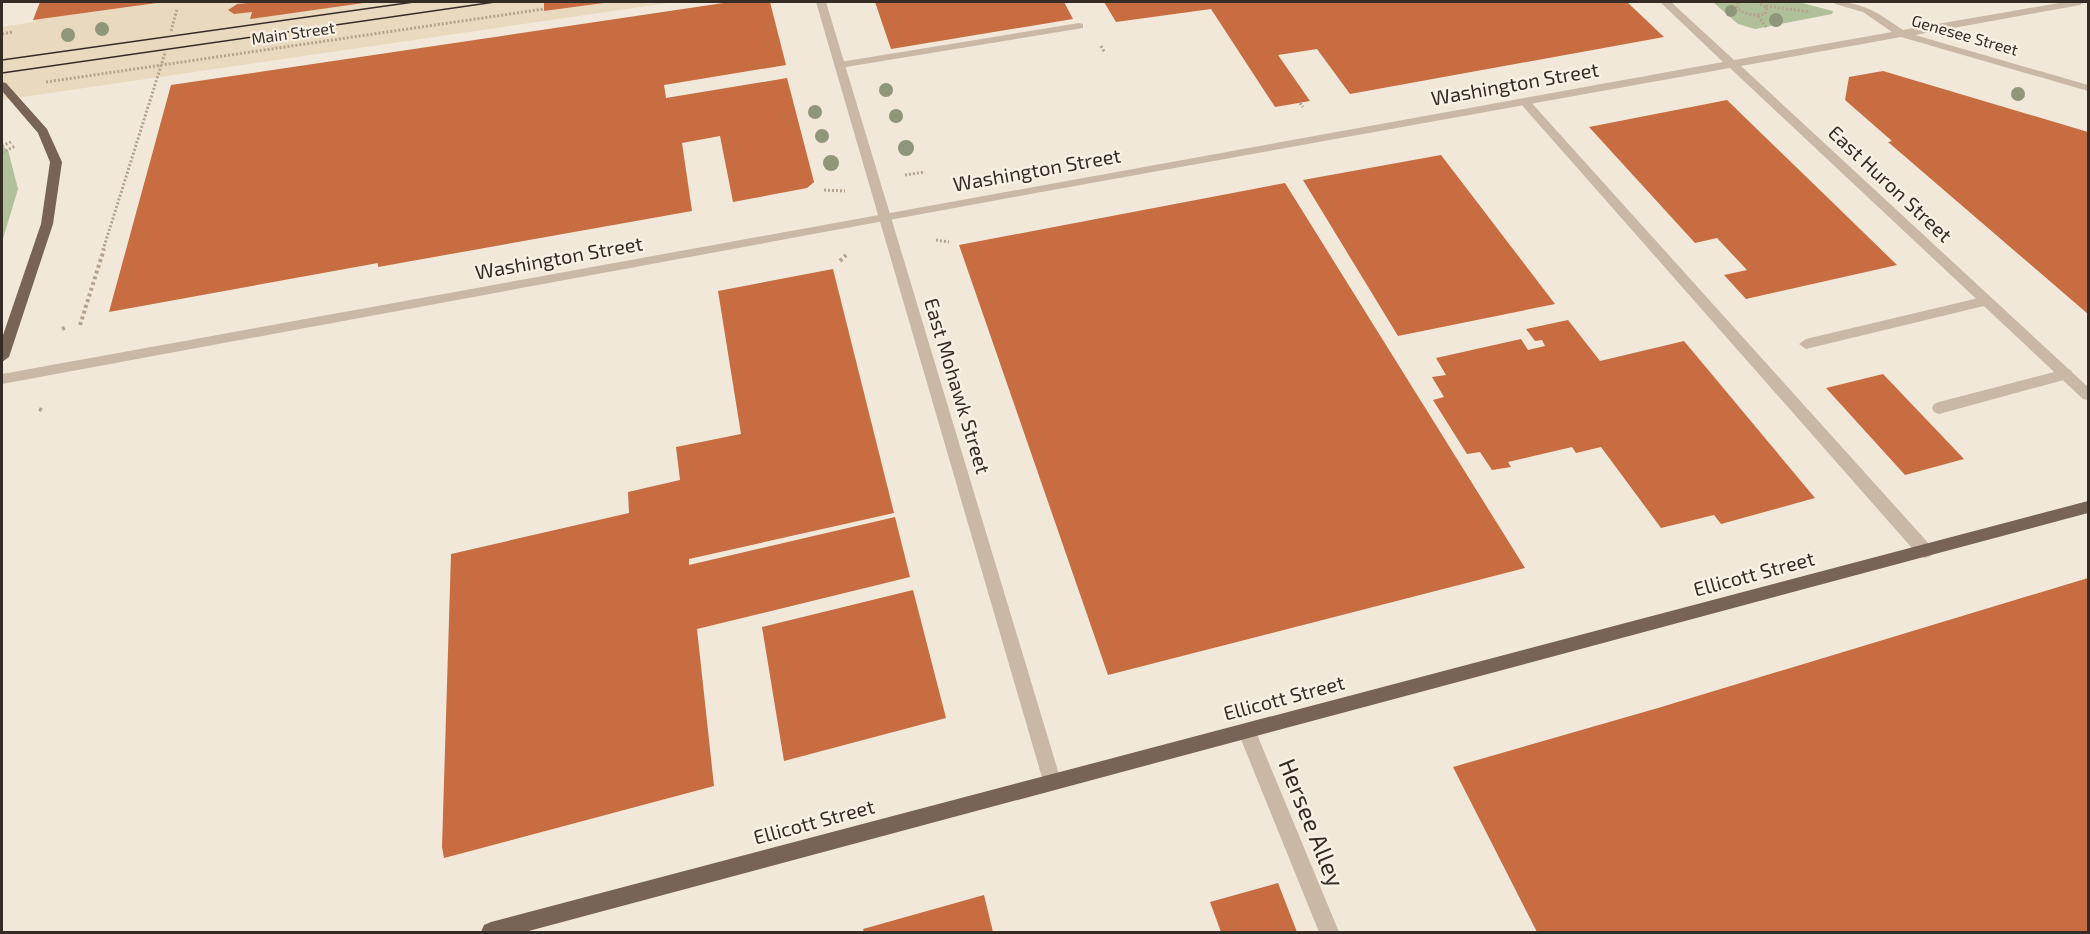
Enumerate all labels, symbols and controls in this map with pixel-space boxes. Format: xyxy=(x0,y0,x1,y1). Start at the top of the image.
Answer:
street label: Genesee Street xyxy=(1910,10,2021,59)
street label: Main Street xyxy=(250,17,336,48)
street label: Washington Street xyxy=(1429,56,1601,110)
street label: East Huron Street xyxy=(1824,120,1958,247)
street label: Washington Street xyxy=(951,142,1123,196)
street label: Washington Street xyxy=(473,230,645,284)
street label: East Mohawk Street xyxy=(920,295,996,477)
street label: Ellicott Street xyxy=(1691,545,1817,601)
street label: Ellicott Street xyxy=(1221,669,1347,725)
street label: Hersee Alley xyxy=(1273,754,1351,891)
street label: Ellicott Street xyxy=(751,793,877,849)

